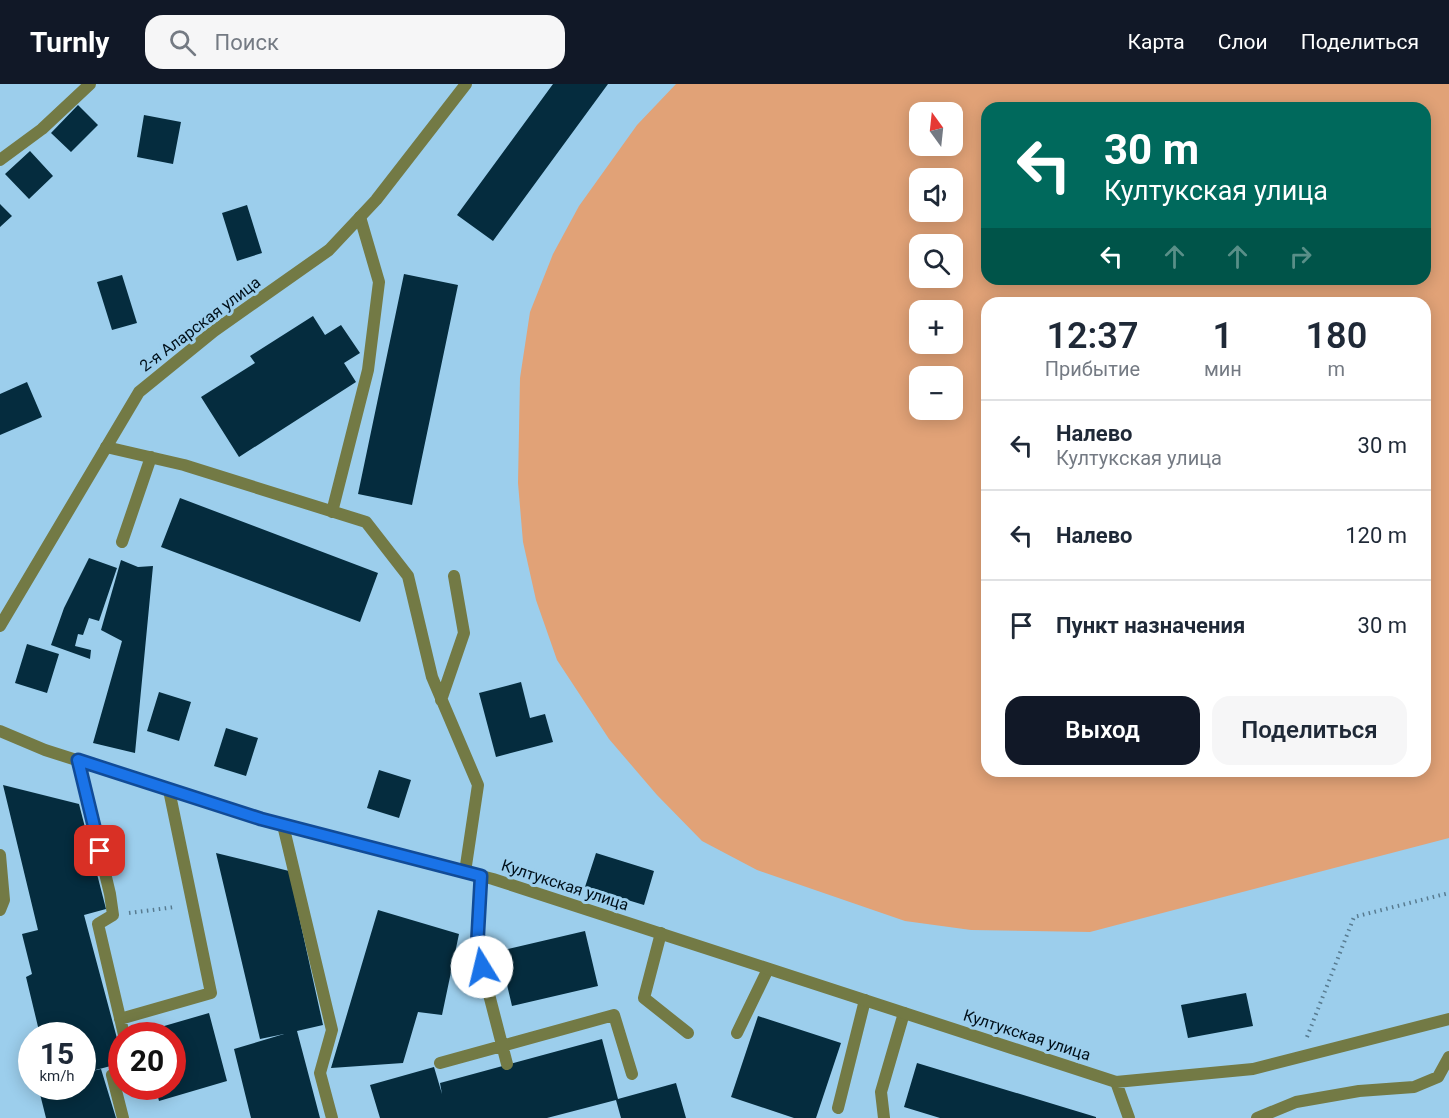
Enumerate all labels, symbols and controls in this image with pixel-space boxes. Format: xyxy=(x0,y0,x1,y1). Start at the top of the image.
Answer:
search box xyxy=(145,15,565,69)
text: Turnly xyxy=(30,26,109,59)
icon: search xyxy=(166,26,199,59)
text: Поиск xyxy=(214,30,279,55)
text: Карта xyxy=(1128,30,1185,54)
text: Слои xyxy=(1218,30,1268,54)
text: Поделиться xyxy=(1301,30,1419,54)
north arrow xyxy=(909,102,963,156)
map controls xyxy=(909,102,963,420)
text: 30 m xyxy=(1104,125,1199,174)
icon: left xyxy=(1005,126,1083,204)
button: sound xyxy=(909,168,963,222)
text: Култукская улица xyxy=(1104,175,1328,207)
button: search xyxy=(909,234,963,288)
icon: left xyxy=(1095,240,1128,273)
icon: ahead xyxy=(1158,240,1191,273)
icon: ahead xyxy=(1221,240,1254,273)
icon: right xyxy=(1284,240,1317,273)
street label: 2-я Аларская улица xyxy=(136,272,264,376)
button: + xyxy=(909,300,963,354)
text: 12:37 xyxy=(1046,315,1138,357)
text: 1 xyxy=(1213,315,1233,357)
text: 180 xyxy=(1306,315,1367,357)
text: Прибытие xyxy=(1045,357,1140,381)
text: мин xyxy=(1204,357,1242,381)
text: m xyxy=(1328,357,1345,381)
button: − xyxy=(909,366,963,420)
text: Налево xyxy=(1056,421,1133,446)
icon: left xyxy=(1005,429,1038,462)
text: 30 m xyxy=(1358,433,1407,458)
text: Култукская улица xyxy=(1056,446,1222,470)
icon: left xyxy=(1005,519,1038,552)
text: Налево xyxy=(1056,523,1133,548)
text: 120 m xyxy=(1345,523,1407,548)
icon: arrive xyxy=(1005,609,1038,642)
text: Пункт назначения xyxy=(1056,613,1245,638)
text: 30 m xyxy=(1358,613,1407,638)
button: Выход xyxy=(1005,696,1200,765)
button: Поделиться xyxy=(1212,696,1407,765)
pin xyxy=(74,825,125,876)
icon: arrive xyxy=(83,834,116,867)
street label: Култукская улица xyxy=(499,855,631,915)
position arrow xyxy=(450,935,514,999)
street label: Култукская улица xyxy=(961,1005,1093,1065)
speed limit sign: 20 xyxy=(108,1022,186,1100)
text: 15 xyxy=(40,1036,74,1071)
text: km/h xyxy=(39,1067,75,1085)

